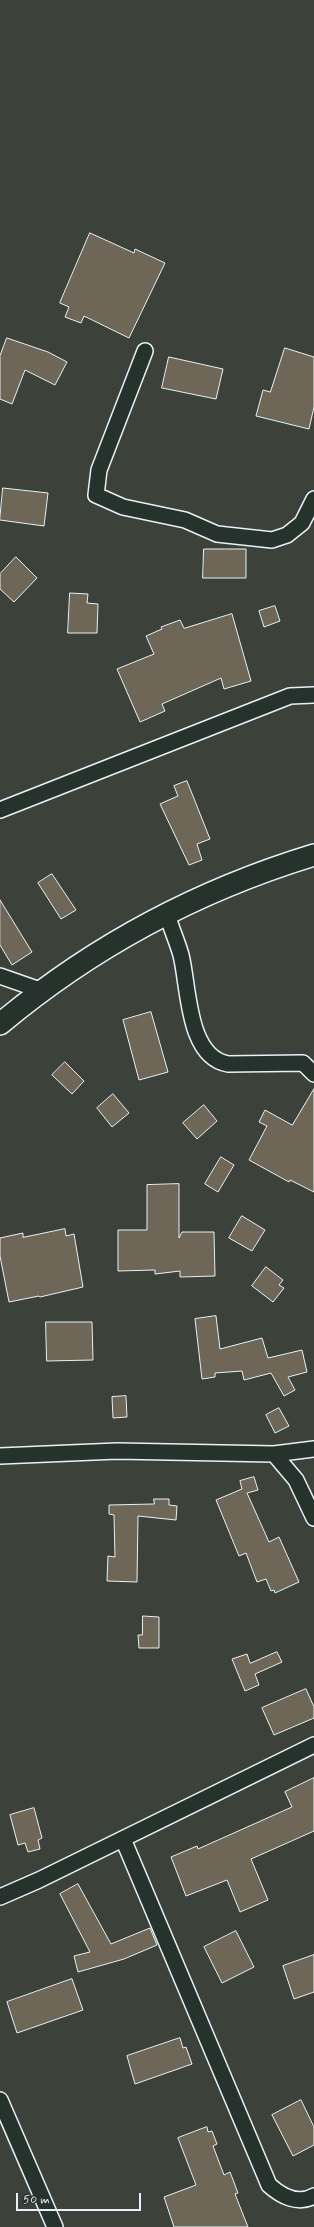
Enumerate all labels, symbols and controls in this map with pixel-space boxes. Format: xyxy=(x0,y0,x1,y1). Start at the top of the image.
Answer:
scale bar xyxy=(18,2185,143,2211)
text: 50 m xyxy=(23,2192,50,2208)

